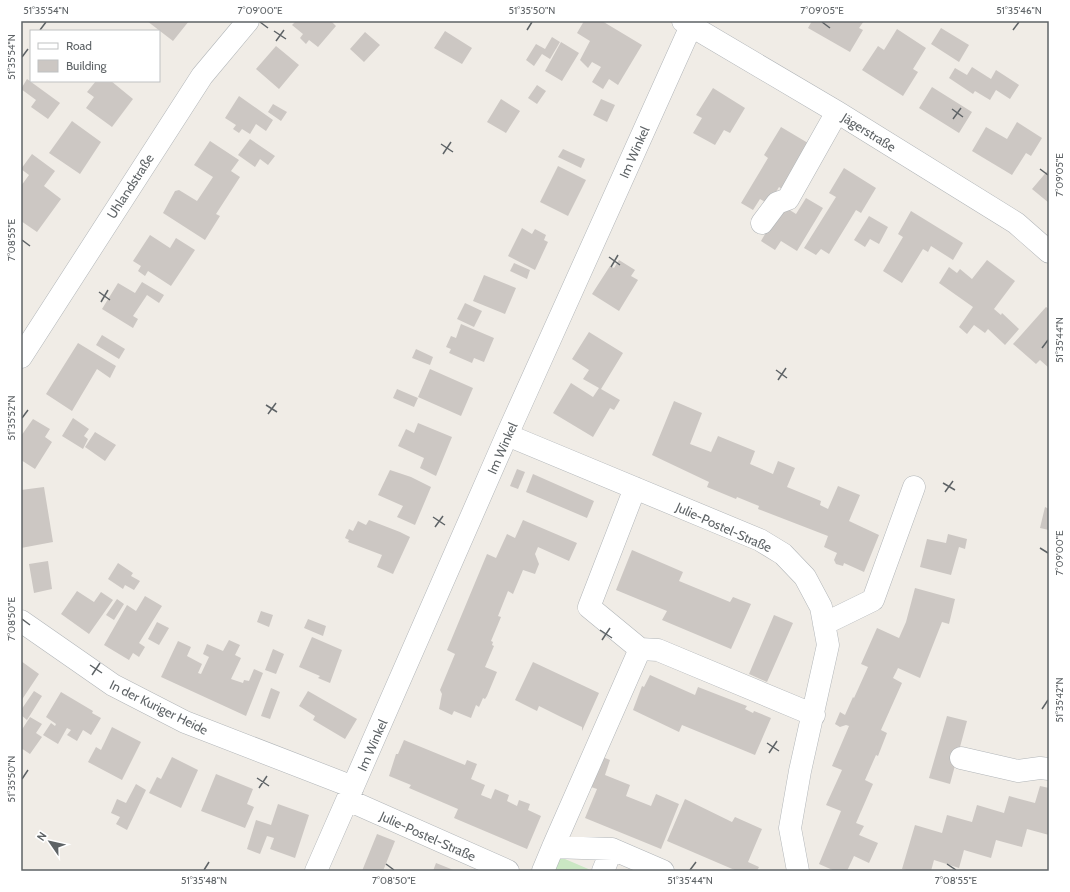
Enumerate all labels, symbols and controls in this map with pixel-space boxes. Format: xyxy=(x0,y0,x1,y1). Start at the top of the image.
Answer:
text: 51°35'54"N xyxy=(23,4,69,17)
text: 7°09'00"E xyxy=(237,4,283,17)
text: 51°35'50"N xyxy=(509,4,555,17)
text: 7°09'05"E xyxy=(800,4,844,17)
text: 51°35'46"N xyxy=(996,4,1042,17)
legend xyxy=(30,30,160,82)
text: 51°35'54"N xyxy=(5,34,18,80)
text: Road xyxy=(66,38,92,53)
text: Building xyxy=(66,58,108,73)
street label: Jägerstraße xyxy=(838,109,899,155)
street label: Im Winkel xyxy=(615,124,653,180)
street label: Uhlandstraße xyxy=(103,150,157,221)
text: 7°09'05"E xyxy=(1053,153,1066,197)
text: 7°08'55"E xyxy=(5,218,18,261)
text: 51°35'44"N xyxy=(1053,317,1066,363)
text: 51°35'52"N xyxy=(5,395,18,441)
street label: Im Winkel xyxy=(483,420,521,476)
street label: Julie-Postel-Straße xyxy=(673,498,775,555)
text: 7°09'00"E xyxy=(1053,530,1066,576)
text: 7°08'50"E xyxy=(5,597,18,641)
street label: In der Kuriger Heide xyxy=(107,676,211,738)
text: 51°35'42"N xyxy=(1053,677,1066,723)
street label: Im Winkel xyxy=(353,717,391,773)
text: 51°35'50"N xyxy=(5,756,18,802)
street label: Julie-Postel-Straße xyxy=(377,807,479,864)
north arrow xyxy=(30,822,70,862)
text: N xyxy=(34,829,50,844)
text: 51°35'48"N xyxy=(181,874,227,887)
text: 7°08'50"E xyxy=(372,874,416,887)
text: 51°35'44"N xyxy=(667,874,713,887)
text: 7°08'55"E xyxy=(935,874,978,887)

